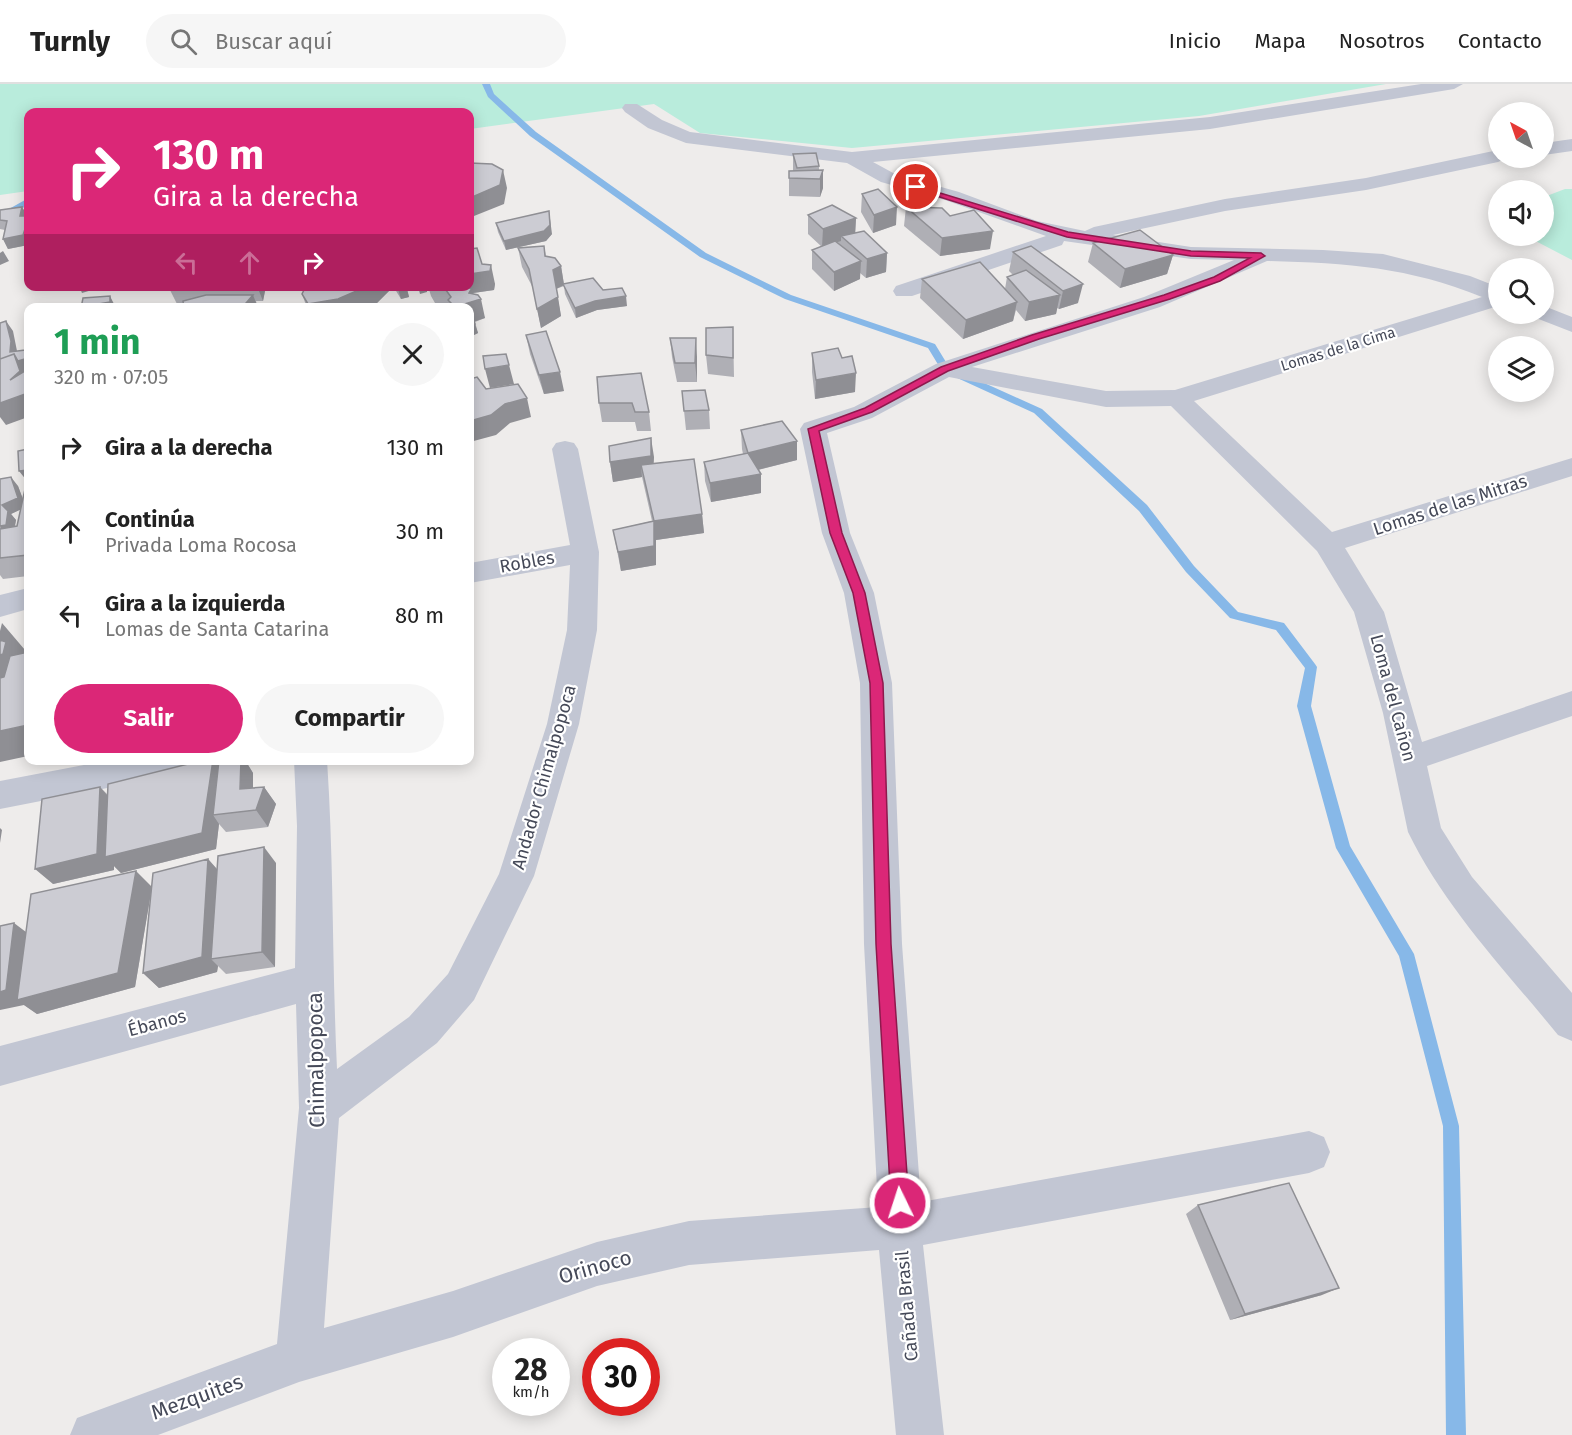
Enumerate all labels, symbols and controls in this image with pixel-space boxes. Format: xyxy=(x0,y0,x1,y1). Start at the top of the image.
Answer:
search box xyxy=(146,14,566,68)
text: Turnly xyxy=(30,25,110,58)
icon: search xyxy=(167,25,200,58)
text: Buscar aquí xyxy=(215,28,332,55)
text: Inicio xyxy=(1169,28,1221,54)
text: Mapa xyxy=(1254,28,1306,54)
text: Nosotros xyxy=(1339,28,1425,54)
text: Contacto xyxy=(1458,28,1542,54)
north arrow xyxy=(1488,102,1554,168)
map controls xyxy=(1488,102,1554,402)
text: 130 m xyxy=(153,130,264,180)
icon: right xyxy=(54,132,132,210)
pin xyxy=(890,161,941,212)
icon: arrive xyxy=(899,170,932,203)
button: sound xyxy=(1488,180,1554,246)
text: Gira a la derecha xyxy=(153,181,359,213)
icon: left xyxy=(170,246,203,279)
icon: ahead xyxy=(233,246,266,279)
icon: right xyxy=(296,246,329,279)
button: search xyxy=(1488,258,1554,324)
text: 1 min xyxy=(54,320,141,364)
button: close xyxy=(381,323,444,386)
street label: Lomas de la Cima xyxy=(1279,323,1397,375)
button: layers xyxy=(1488,336,1554,402)
text: 320 m · 07:05 xyxy=(54,365,168,389)
icon: right xyxy=(54,431,87,464)
text: Gira a la derecha xyxy=(105,434,273,461)
text: 130 m xyxy=(387,434,444,461)
street label: Lomas de las Mitras xyxy=(1370,470,1530,540)
text: Continúa xyxy=(105,506,195,533)
icon: ahead xyxy=(54,515,87,548)
text: 30 m xyxy=(396,518,444,545)
text: Privada Loma Rocosa xyxy=(105,533,297,557)
street label: Robles xyxy=(498,546,556,578)
text: Gira a la izquierda xyxy=(105,590,285,617)
icon: left xyxy=(54,599,87,632)
text: 80 m xyxy=(395,602,444,629)
text: Lomas de Santa Catarina xyxy=(105,617,329,641)
street label: Loma del Cañon xyxy=(1365,632,1421,764)
street label: Andador Chimalpopoca xyxy=(507,682,581,872)
button: Salir xyxy=(54,684,243,753)
button: Compartir xyxy=(255,684,444,753)
street label: Chimalpopoca xyxy=(302,992,330,1128)
street label: Ébanos xyxy=(125,1004,189,1041)
position arrow xyxy=(868,1171,932,1235)
street label: Orinoco xyxy=(555,1244,635,1290)
street label: Cañada Brasil xyxy=(891,1250,923,1362)
speed limit sign: 30 xyxy=(582,1338,660,1416)
text: 28 xyxy=(515,1352,547,1388)
street label: Mezquites xyxy=(147,1368,247,1426)
text: km/h xyxy=(512,1383,550,1401)

